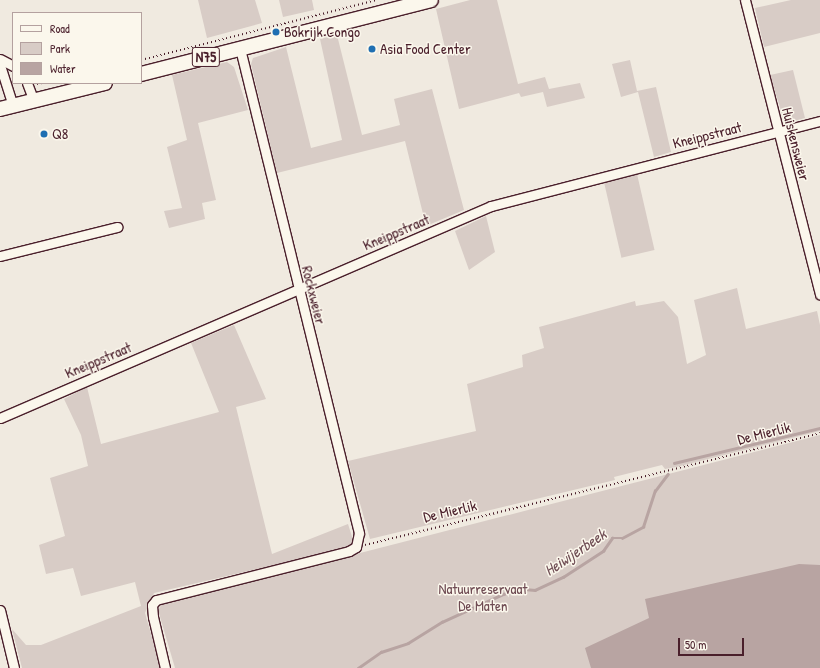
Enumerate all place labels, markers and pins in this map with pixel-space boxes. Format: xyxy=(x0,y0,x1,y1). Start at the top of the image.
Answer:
place label: Bokrijk Congo xyxy=(284,23,360,41)
marker: Bokrijk Congo xyxy=(271,27,281,37)
place label: Asia Food Center xyxy=(380,40,471,58)
marker: Asia Food Center xyxy=(367,44,377,54)
place label: Q8 xyxy=(52,125,68,143)
marker: Q8 xyxy=(39,129,49,139)

